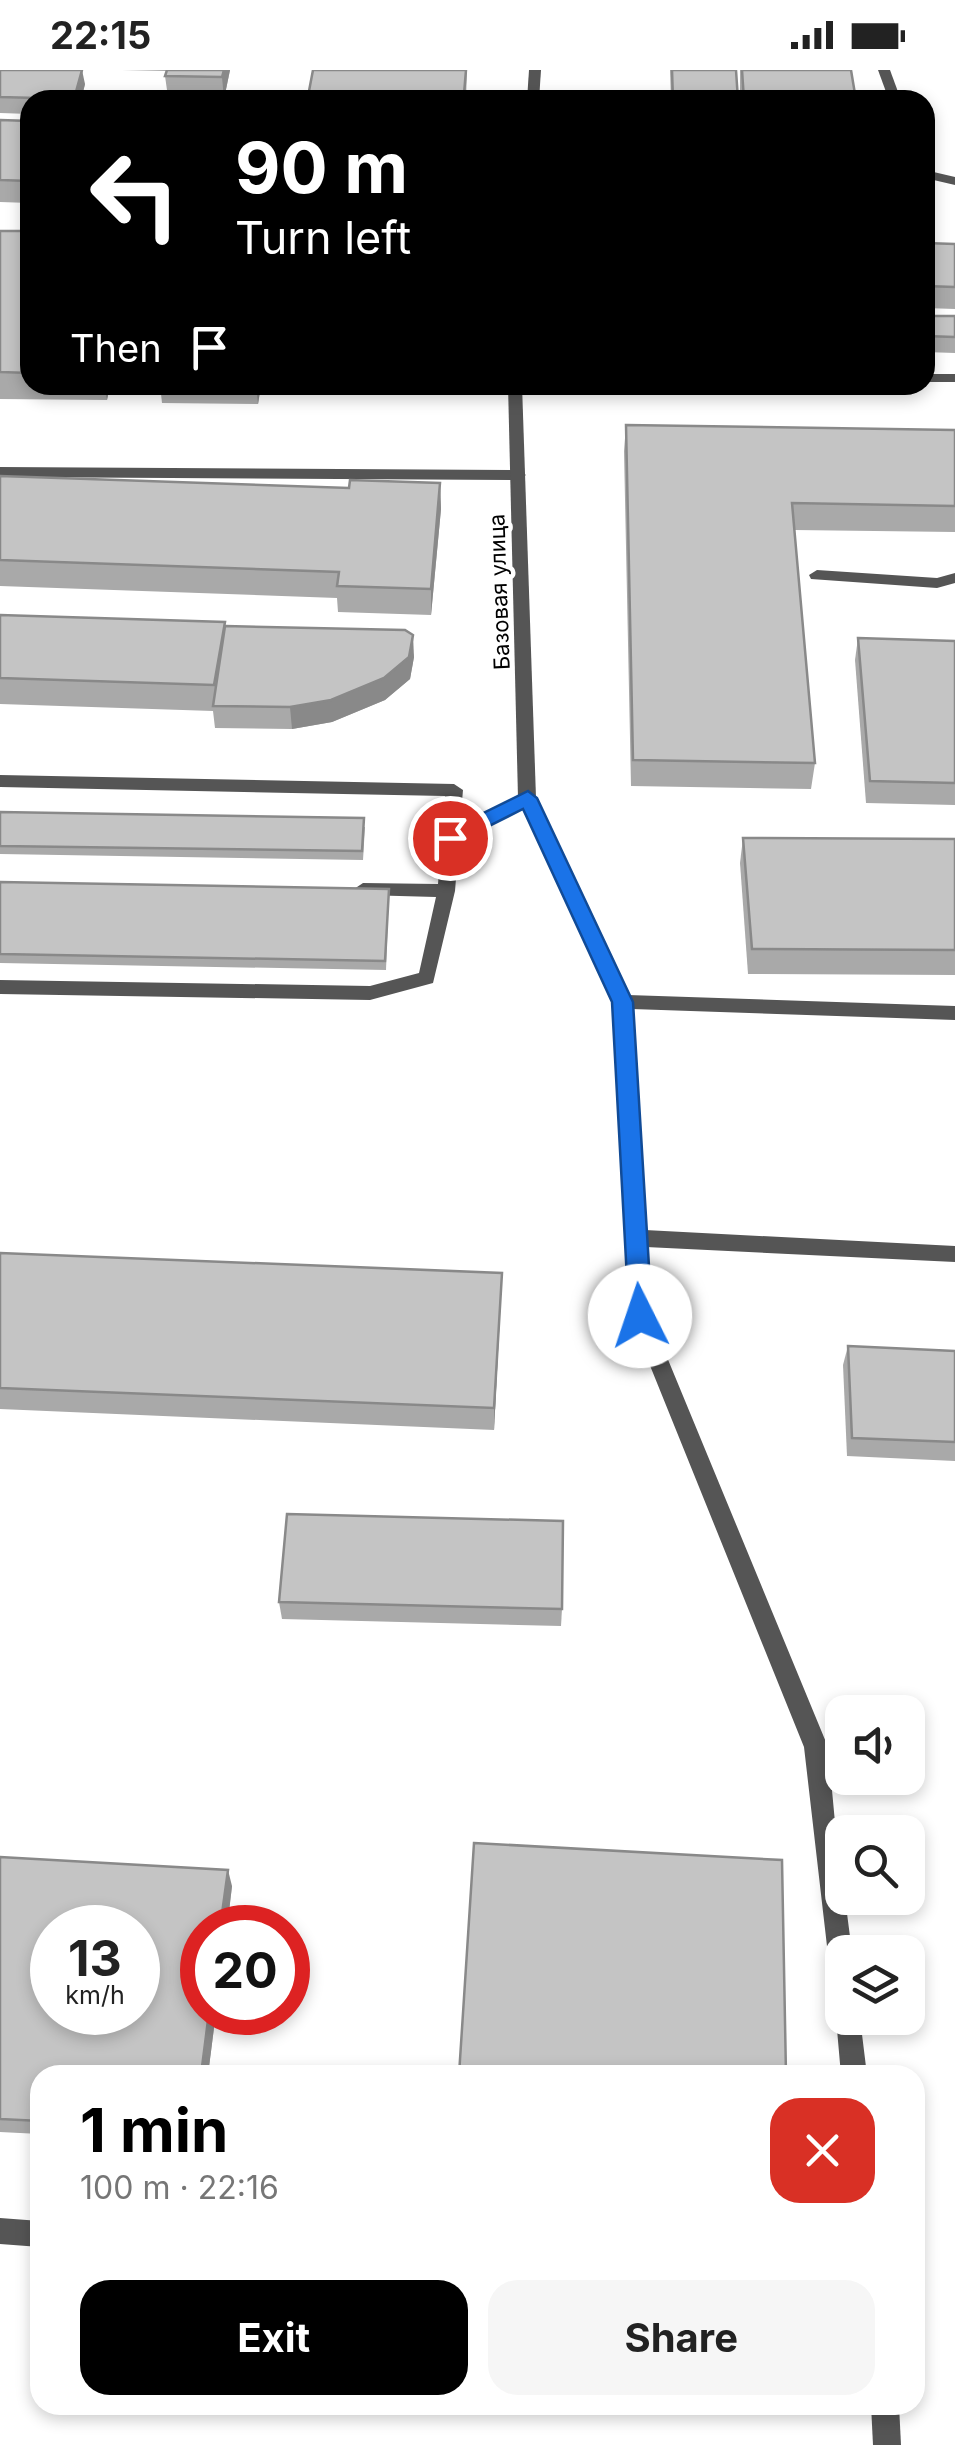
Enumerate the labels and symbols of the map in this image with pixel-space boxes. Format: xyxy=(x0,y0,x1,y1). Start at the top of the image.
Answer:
street label: Базовая улица xyxy=(483,513,515,671)
pin xyxy=(408,796,493,881)
position arrow xyxy=(588,1264,692,1368)
speed limit sign: 20 xyxy=(180,1905,310,2035)

